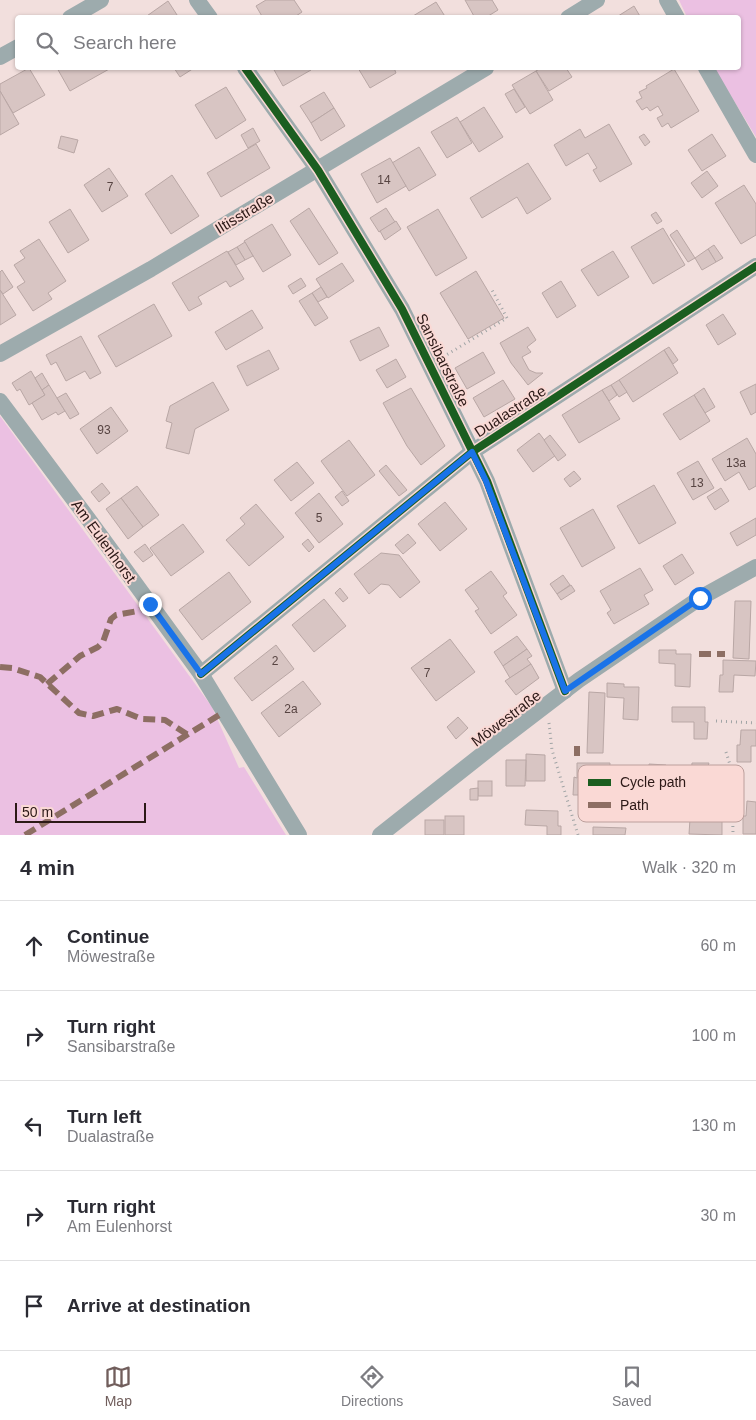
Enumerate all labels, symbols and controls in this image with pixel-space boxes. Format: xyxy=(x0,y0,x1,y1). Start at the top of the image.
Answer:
search box xyxy=(15,15,741,70)
icon: search xyxy=(33,29,61,57)
text: Search here xyxy=(73,32,177,53)
house number: 14 xyxy=(377,173,391,187)
house number: 7 xyxy=(107,180,114,194)
street label: Iltisstraße xyxy=(212,189,276,237)
street label: Sansibarstraße xyxy=(413,311,473,409)
street label: Dualastraße xyxy=(471,382,549,440)
house number: 93 xyxy=(97,423,111,437)
house number: 13a xyxy=(726,456,746,470)
house number: 13 xyxy=(690,476,704,490)
street label: Am Eulenhorst xyxy=(68,496,140,586)
house number: 5 xyxy=(316,511,323,525)
route start xyxy=(689,587,712,610)
route end xyxy=(139,593,162,616)
house number: 2 xyxy=(272,654,279,668)
house number: 7 xyxy=(424,666,431,680)
street label: Möwestraße xyxy=(468,686,544,750)
house number: 2a xyxy=(284,702,298,716)
legend xyxy=(578,765,744,822)
text: Cycle path xyxy=(620,774,686,790)
text: Path xyxy=(620,797,649,813)
scale bar xyxy=(15,800,146,823)
text: 50 m xyxy=(22,804,53,820)
text: 4 min xyxy=(20,856,75,879)
text: Walk · 320 m xyxy=(642,859,736,876)
text: Continue xyxy=(67,926,149,947)
icon: ahead xyxy=(20,932,48,960)
text: 60 m xyxy=(700,937,736,954)
text: Möwestraße xyxy=(67,948,155,965)
text: Turn right xyxy=(67,1016,155,1037)
icon: right xyxy=(20,1022,48,1050)
text: 100 m xyxy=(692,1027,736,1044)
text: Sansibarstraße xyxy=(67,1038,176,1055)
text: Turn left xyxy=(67,1106,142,1127)
icon: left xyxy=(20,1112,48,1140)
text: 130 m xyxy=(692,1117,736,1134)
text: Dualastraße xyxy=(67,1128,154,1145)
text: Turn right xyxy=(67,1196,155,1217)
icon: right xyxy=(20,1202,48,1230)
text: 30 m xyxy=(700,1207,736,1224)
text: Am Eulenhorst xyxy=(67,1218,172,1235)
icon: arrive xyxy=(20,1292,48,1320)
text: Arrive at destination xyxy=(67,1295,251,1316)
tab: Map xyxy=(104,1363,132,1409)
tab: Directions xyxy=(341,1363,403,1409)
tab: Saved xyxy=(612,1363,652,1409)

